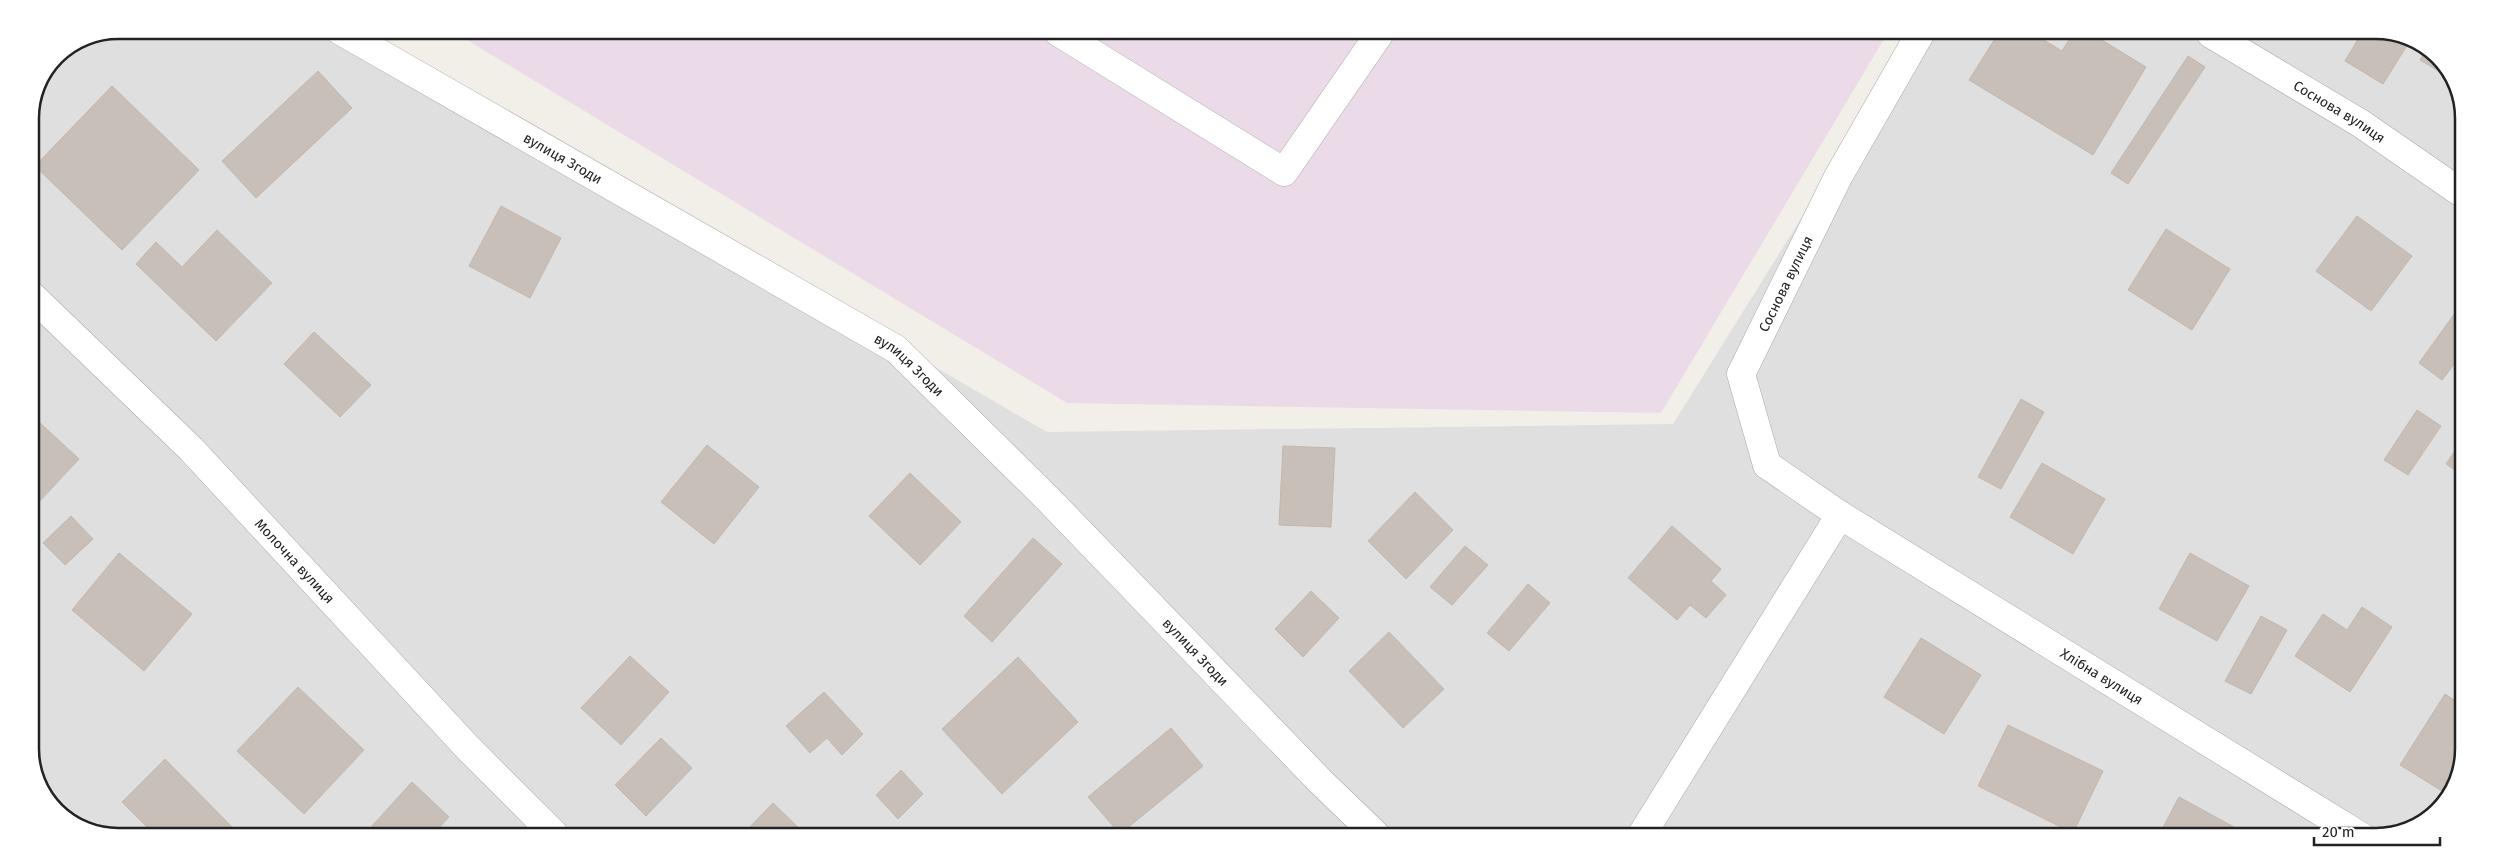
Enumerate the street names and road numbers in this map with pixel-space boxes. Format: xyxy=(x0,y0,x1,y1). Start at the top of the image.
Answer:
street label: Соснова вулиця xyxy=(2290,77,2389,146)
street label: вулиця Згоди xyxy=(521,129,605,187)
street label: Соснова вулиця xyxy=(1755,233,1817,335)
street label: вулиця Згоди xyxy=(871,330,948,400)
street label: Молочна вулиця xyxy=(251,515,338,607)
street label: вулиця Згоди xyxy=(1159,614,1232,689)
street label: Хлібна вулиця xyxy=(2057,644,2146,708)

